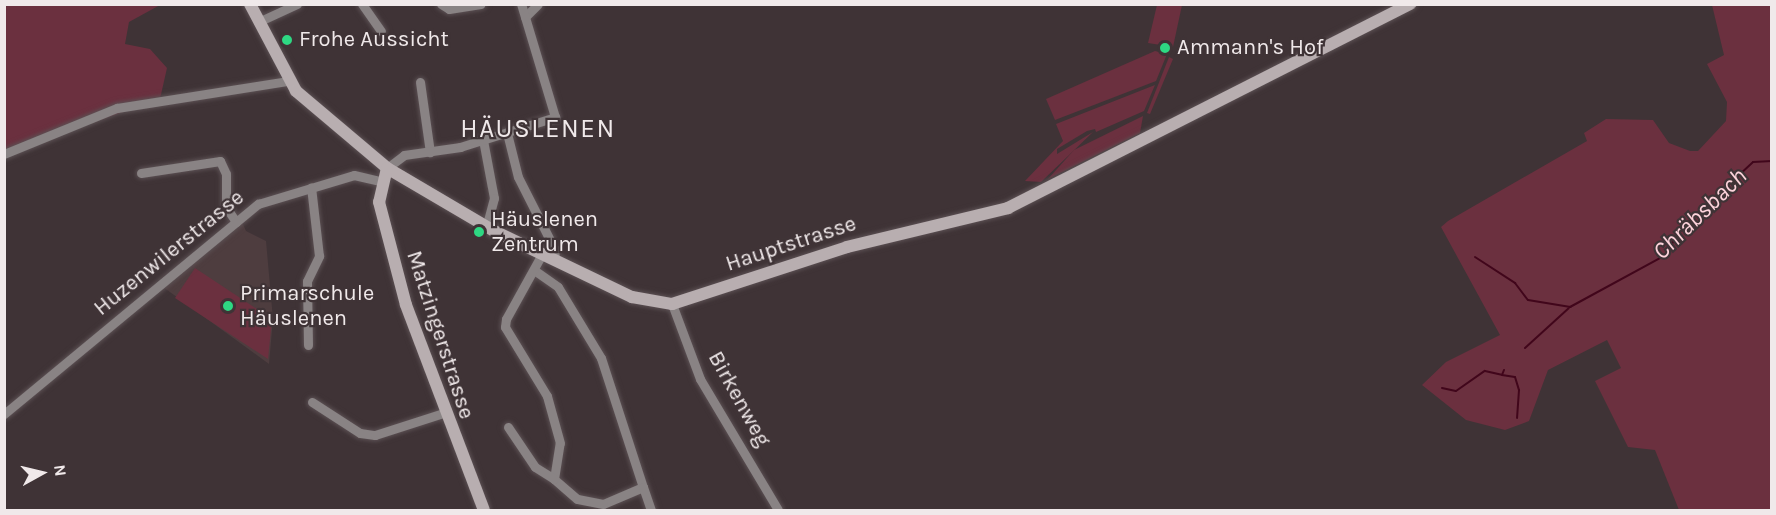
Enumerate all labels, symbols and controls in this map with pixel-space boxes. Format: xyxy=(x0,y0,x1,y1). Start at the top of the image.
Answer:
place label: Frohe Aussicht xyxy=(299,27,449,53)
marker: Frohe Aussicht xyxy=(280,33,294,47)
place label: Ammann's Hof xyxy=(1177,35,1323,61)
marker: Ammann's Hof xyxy=(1158,41,1172,55)
district label: HÄUSLENEN xyxy=(460,113,616,145)
water label: Chräbsbach xyxy=(1647,162,1753,266)
street label: Huzenwilerstrasse xyxy=(89,184,249,322)
place label: Häuslenen Zentrum xyxy=(491,206,598,258)
street label: Hauptstrasse xyxy=(722,210,860,278)
marker: Häuslenen Zentrum xyxy=(472,225,486,239)
street label: Matzingerstrasse xyxy=(400,248,480,422)
place label: Primarschule Häuslenen xyxy=(240,280,374,332)
marker: Primarschule Häuslenen xyxy=(221,299,235,313)
street label: Birkenweg xyxy=(702,347,776,451)
north arrow xyxy=(12,443,72,503)
text: N xyxy=(50,463,71,477)

